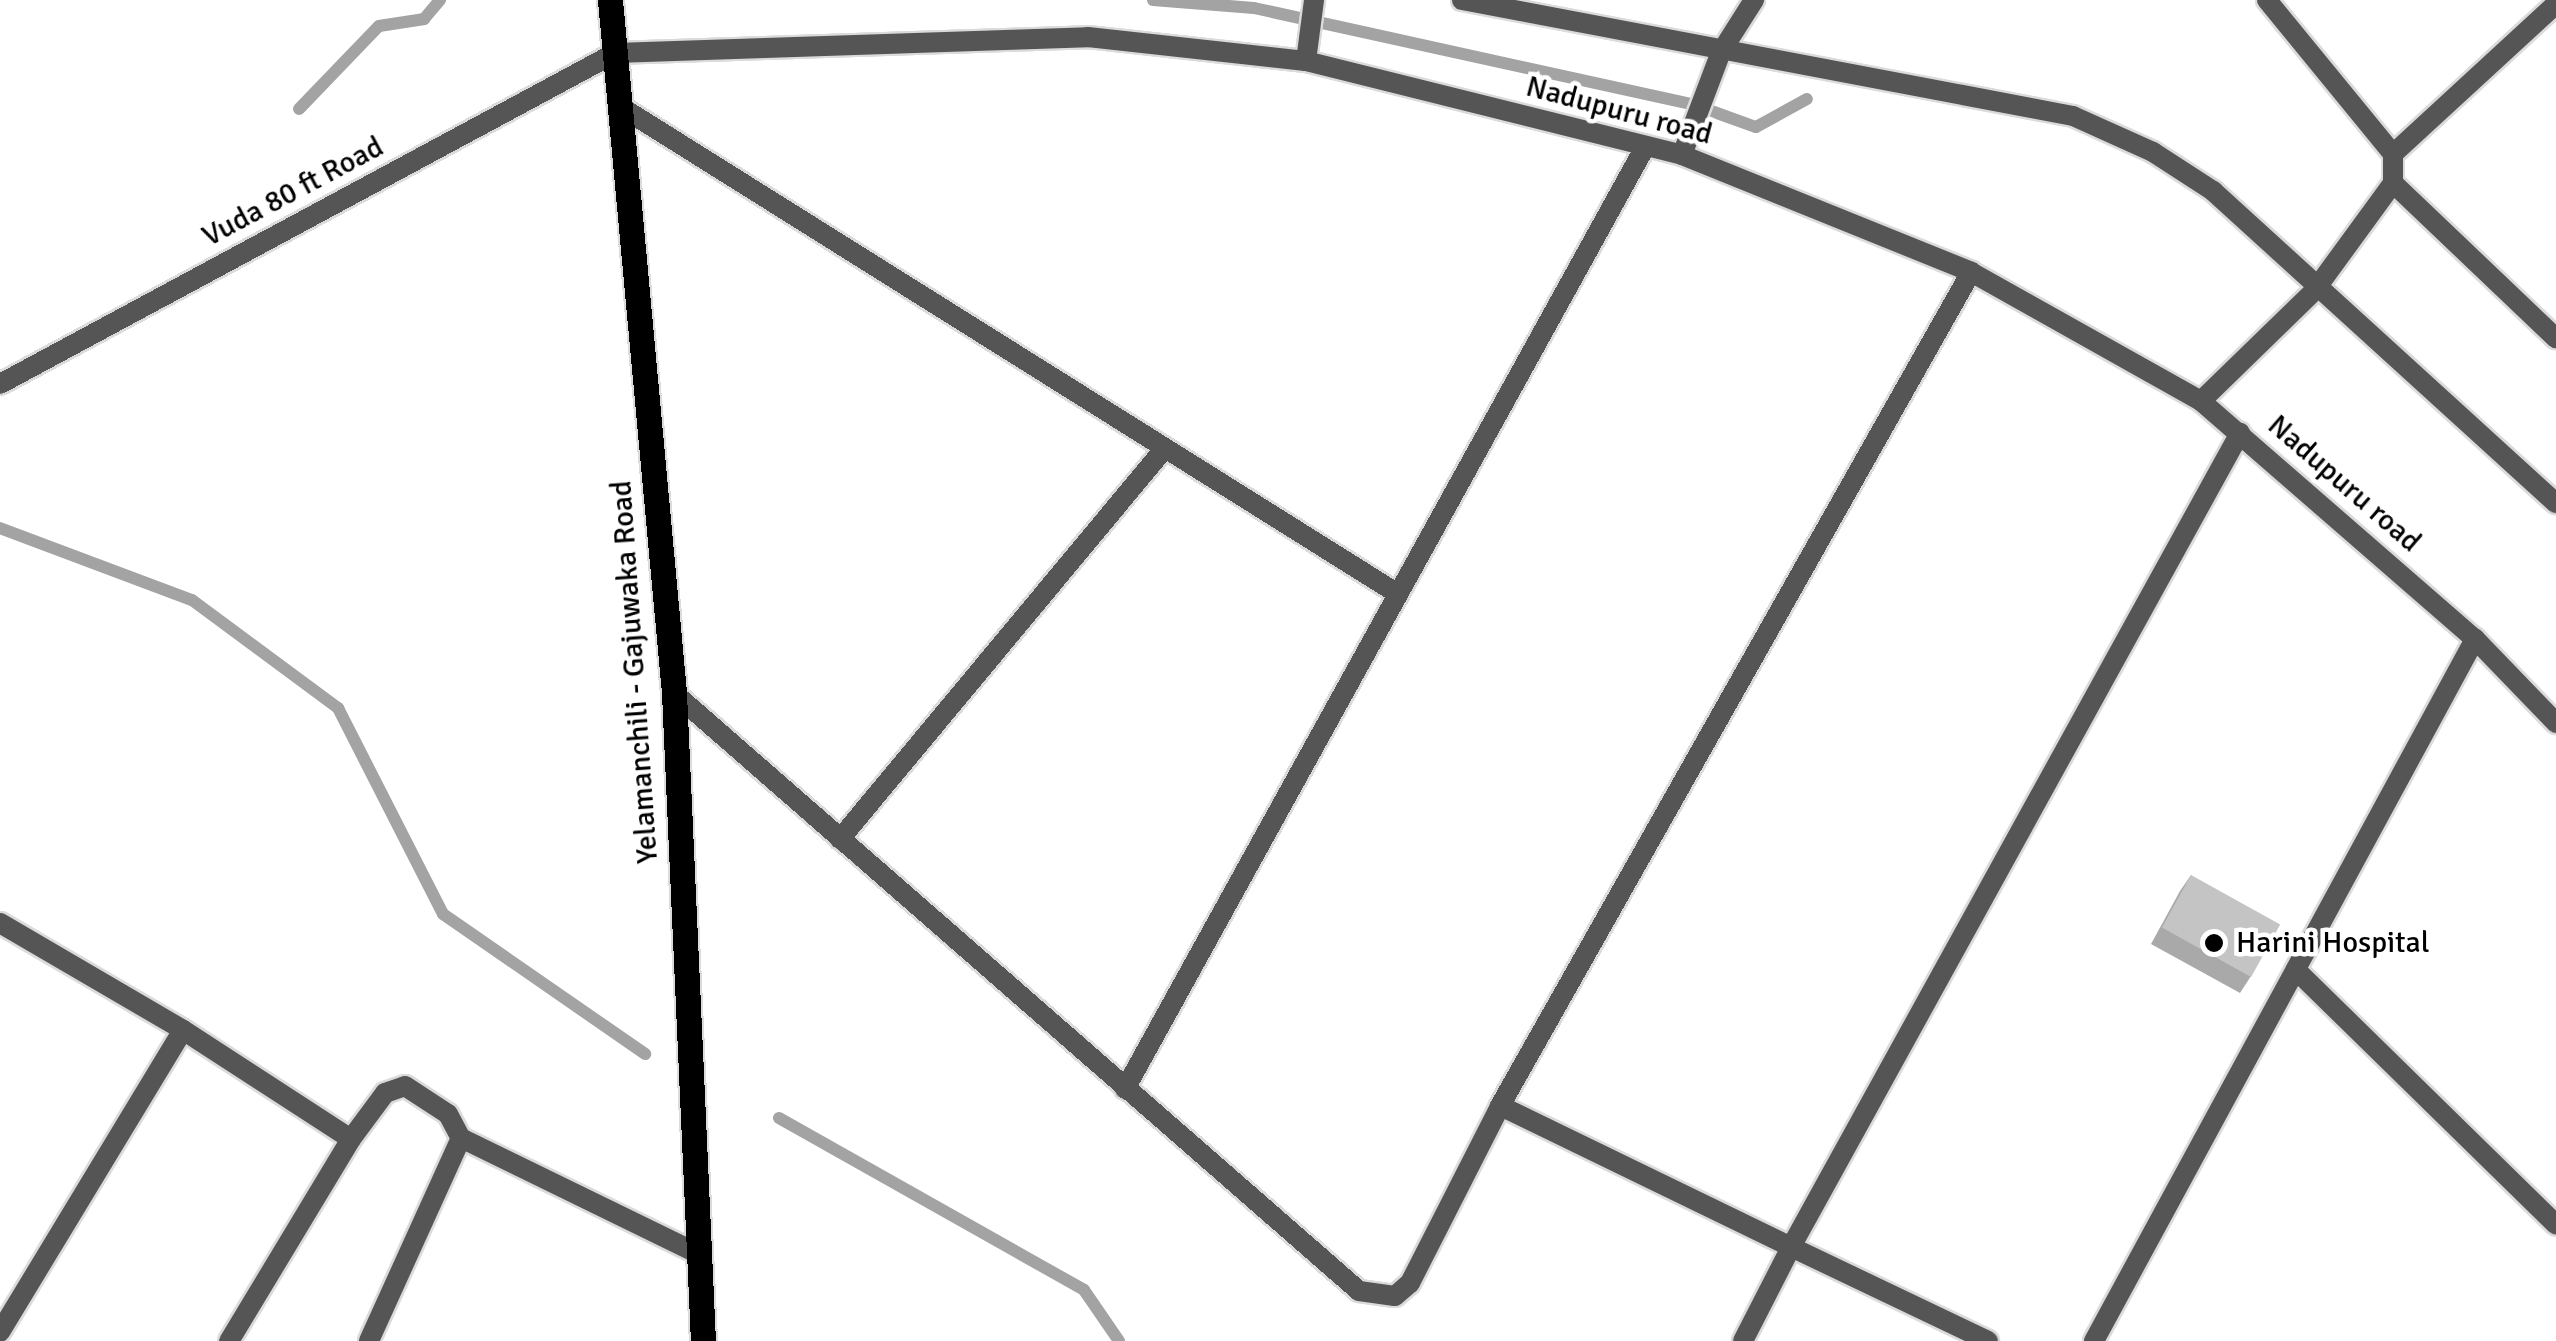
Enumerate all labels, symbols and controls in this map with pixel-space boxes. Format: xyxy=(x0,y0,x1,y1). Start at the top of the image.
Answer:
street label: Nadupuru road xyxy=(1522,69,1716,153)
street label: Vuda 80 ft Road xyxy=(196,129,390,255)
street label: Nadupuru road xyxy=(2260,408,2428,560)
street label: Yelamanchili - Gajuwaka Road xyxy=(604,479,666,865)
place label: Harini Hospital xyxy=(2236,925,2430,961)
marker: Harini Hospital xyxy=(2201,930,2227,956)

